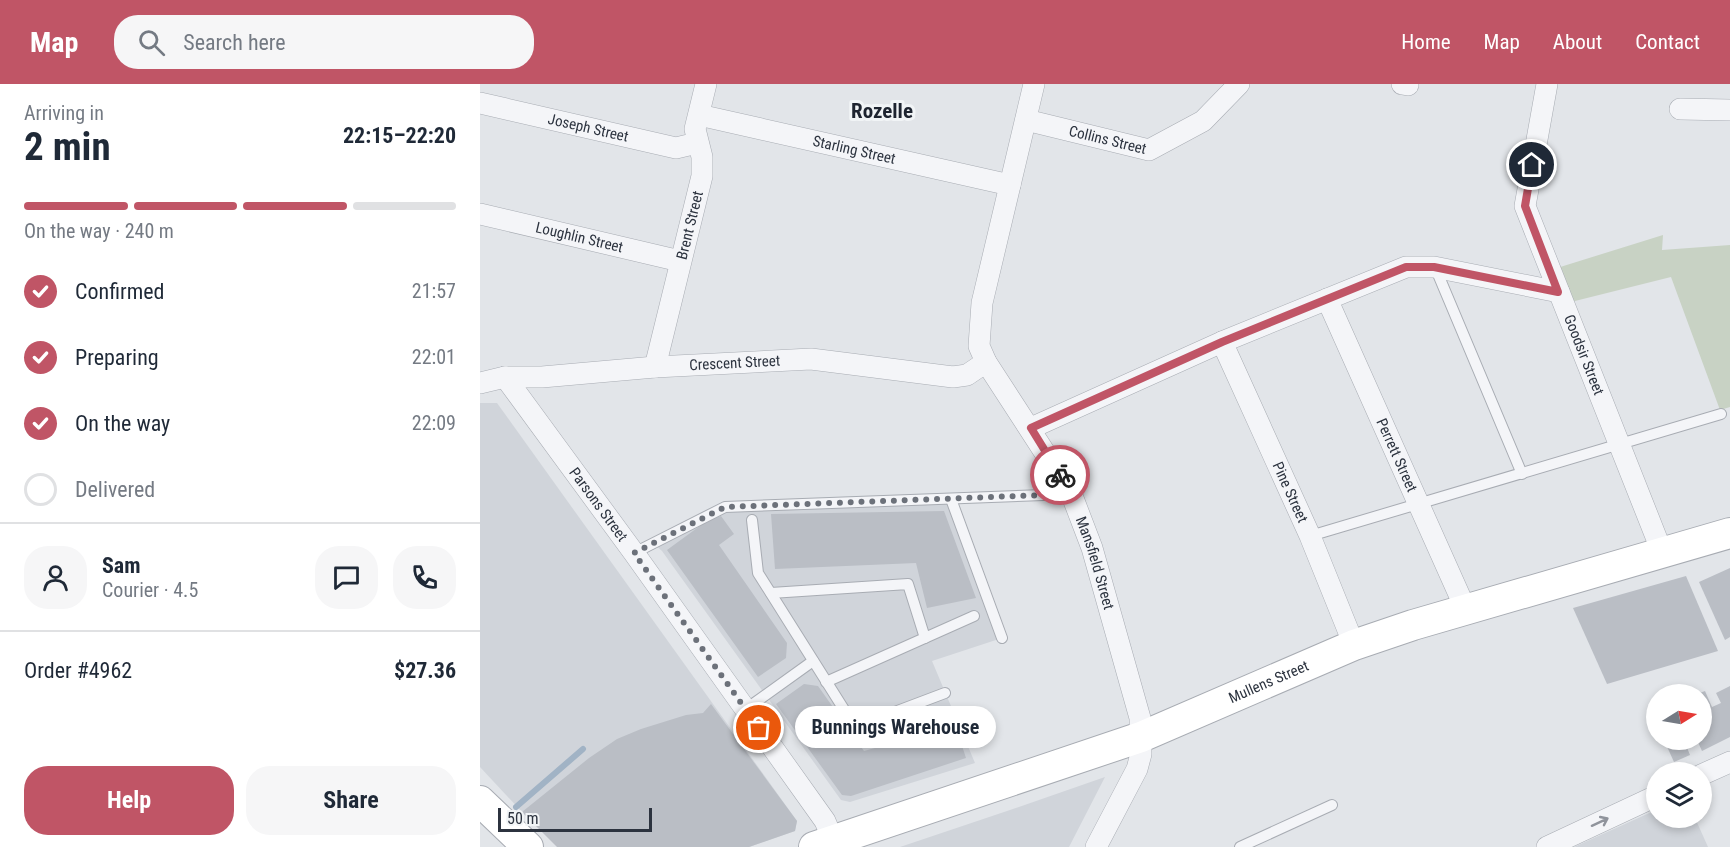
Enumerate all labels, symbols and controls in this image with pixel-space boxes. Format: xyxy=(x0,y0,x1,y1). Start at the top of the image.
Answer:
search box xyxy=(114,15,534,69)
text: Map xyxy=(30,26,78,59)
icon: search xyxy=(135,26,168,59)
text: Search here xyxy=(183,30,286,55)
text: Home xyxy=(1401,30,1451,54)
text: Map xyxy=(1484,30,1520,54)
text: About xyxy=(1553,30,1602,54)
text: Contact xyxy=(1635,30,1700,54)
district label: Rozelle xyxy=(851,99,913,123)
text: Arriving in xyxy=(24,101,104,125)
street label: Joseph Street xyxy=(546,110,630,146)
street label: Collins Street xyxy=(1067,122,1148,158)
text: 22:15–22:20 xyxy=(343,123,456,148)
text: 2 min xyxy=(24,124,111,170)
street label: Starling Street xyxy=(811,132,897,168)
pin xyxy=(1506,139,1557,190)
icon: home xyxy=(1515,148,1548,181)
street label: Brent Street xyxy=(673,189,707,261)
street label: Loughlin Street xyxy=(534,218,625,256)
text: On the way · 240 m xyxy=(24,219,174,243)
icon: check xyxy=(24,275,57,308)
text: Confirmed xyxy=(75,279,164,304)
text: 21:57 xyxy=(412,279,456,303)
street label: Goodsir Street xyxy=(1560,312,1608,398)
icon: check xyxy=(24,341,57,374)
text: Preparing xyxy=(75,345,159,370)
text: 22:01 xyxy=(412,345,456,369)
street label: Crescent Street xyxy=(689,352,781,374)
icon: check xyxy=(24,407,57,440)
text: On the way xyxy=(75,411,170,436)
text: 22:09 xyxy=(412,411,456,435)
street label: Perrett Street xyxy=(1372,415,1421,495)
courier xyxy=(1030,445,1090,505)
icon: bike xyxy=(1044,459,1077,492)
street label: Pine Street xyxy=(1269,459,1312,525)
street label: Parsons Street xyxy=(565,464,631,545)
text: Delivered xyxy=(75,477,155,502)
street label: Mansfield Street xyxy=(1072,514,1118,612)
button: person xyxy=(24,546,87,609)
button: chat xyxy=(315,546,378,609)
button: phone xyxy=(393,546,456,609)
text: Sam xyxy=(102,553,141,578)
text: Courier · 4.5 xyxy=(102,578,198,602)
street label: Mullens Street xyxy=(1226,657,1311,707)
text: Order #4962 xyxy=(24,658,132,683)
text: $27.36 xyxy=(394,658,456,683)
north arrow xyxy=(1646,684,1712,750)
map controls xyxy=(1646,684,1712,828)
pin xyxy=(733,702,784,753)
callout: Bunnings Warehouse xyxy=(795,707,996,749)
icon: bag xyxy=(742,711,775,744)
text: Bunnings Warehouse xyxy=(812,715,979,739)
button: layers xyxy=(1646,762,1712,828)
button: Help xyxy=(24,766,234,835)
button: Share xyxy=(246,766,456,835)
scale bar xyxy=(498,805,652,832)
text: 50 m xyxy=(507,809,539,828)
one-way arrow xyxy=(1590,816,1608,828)

